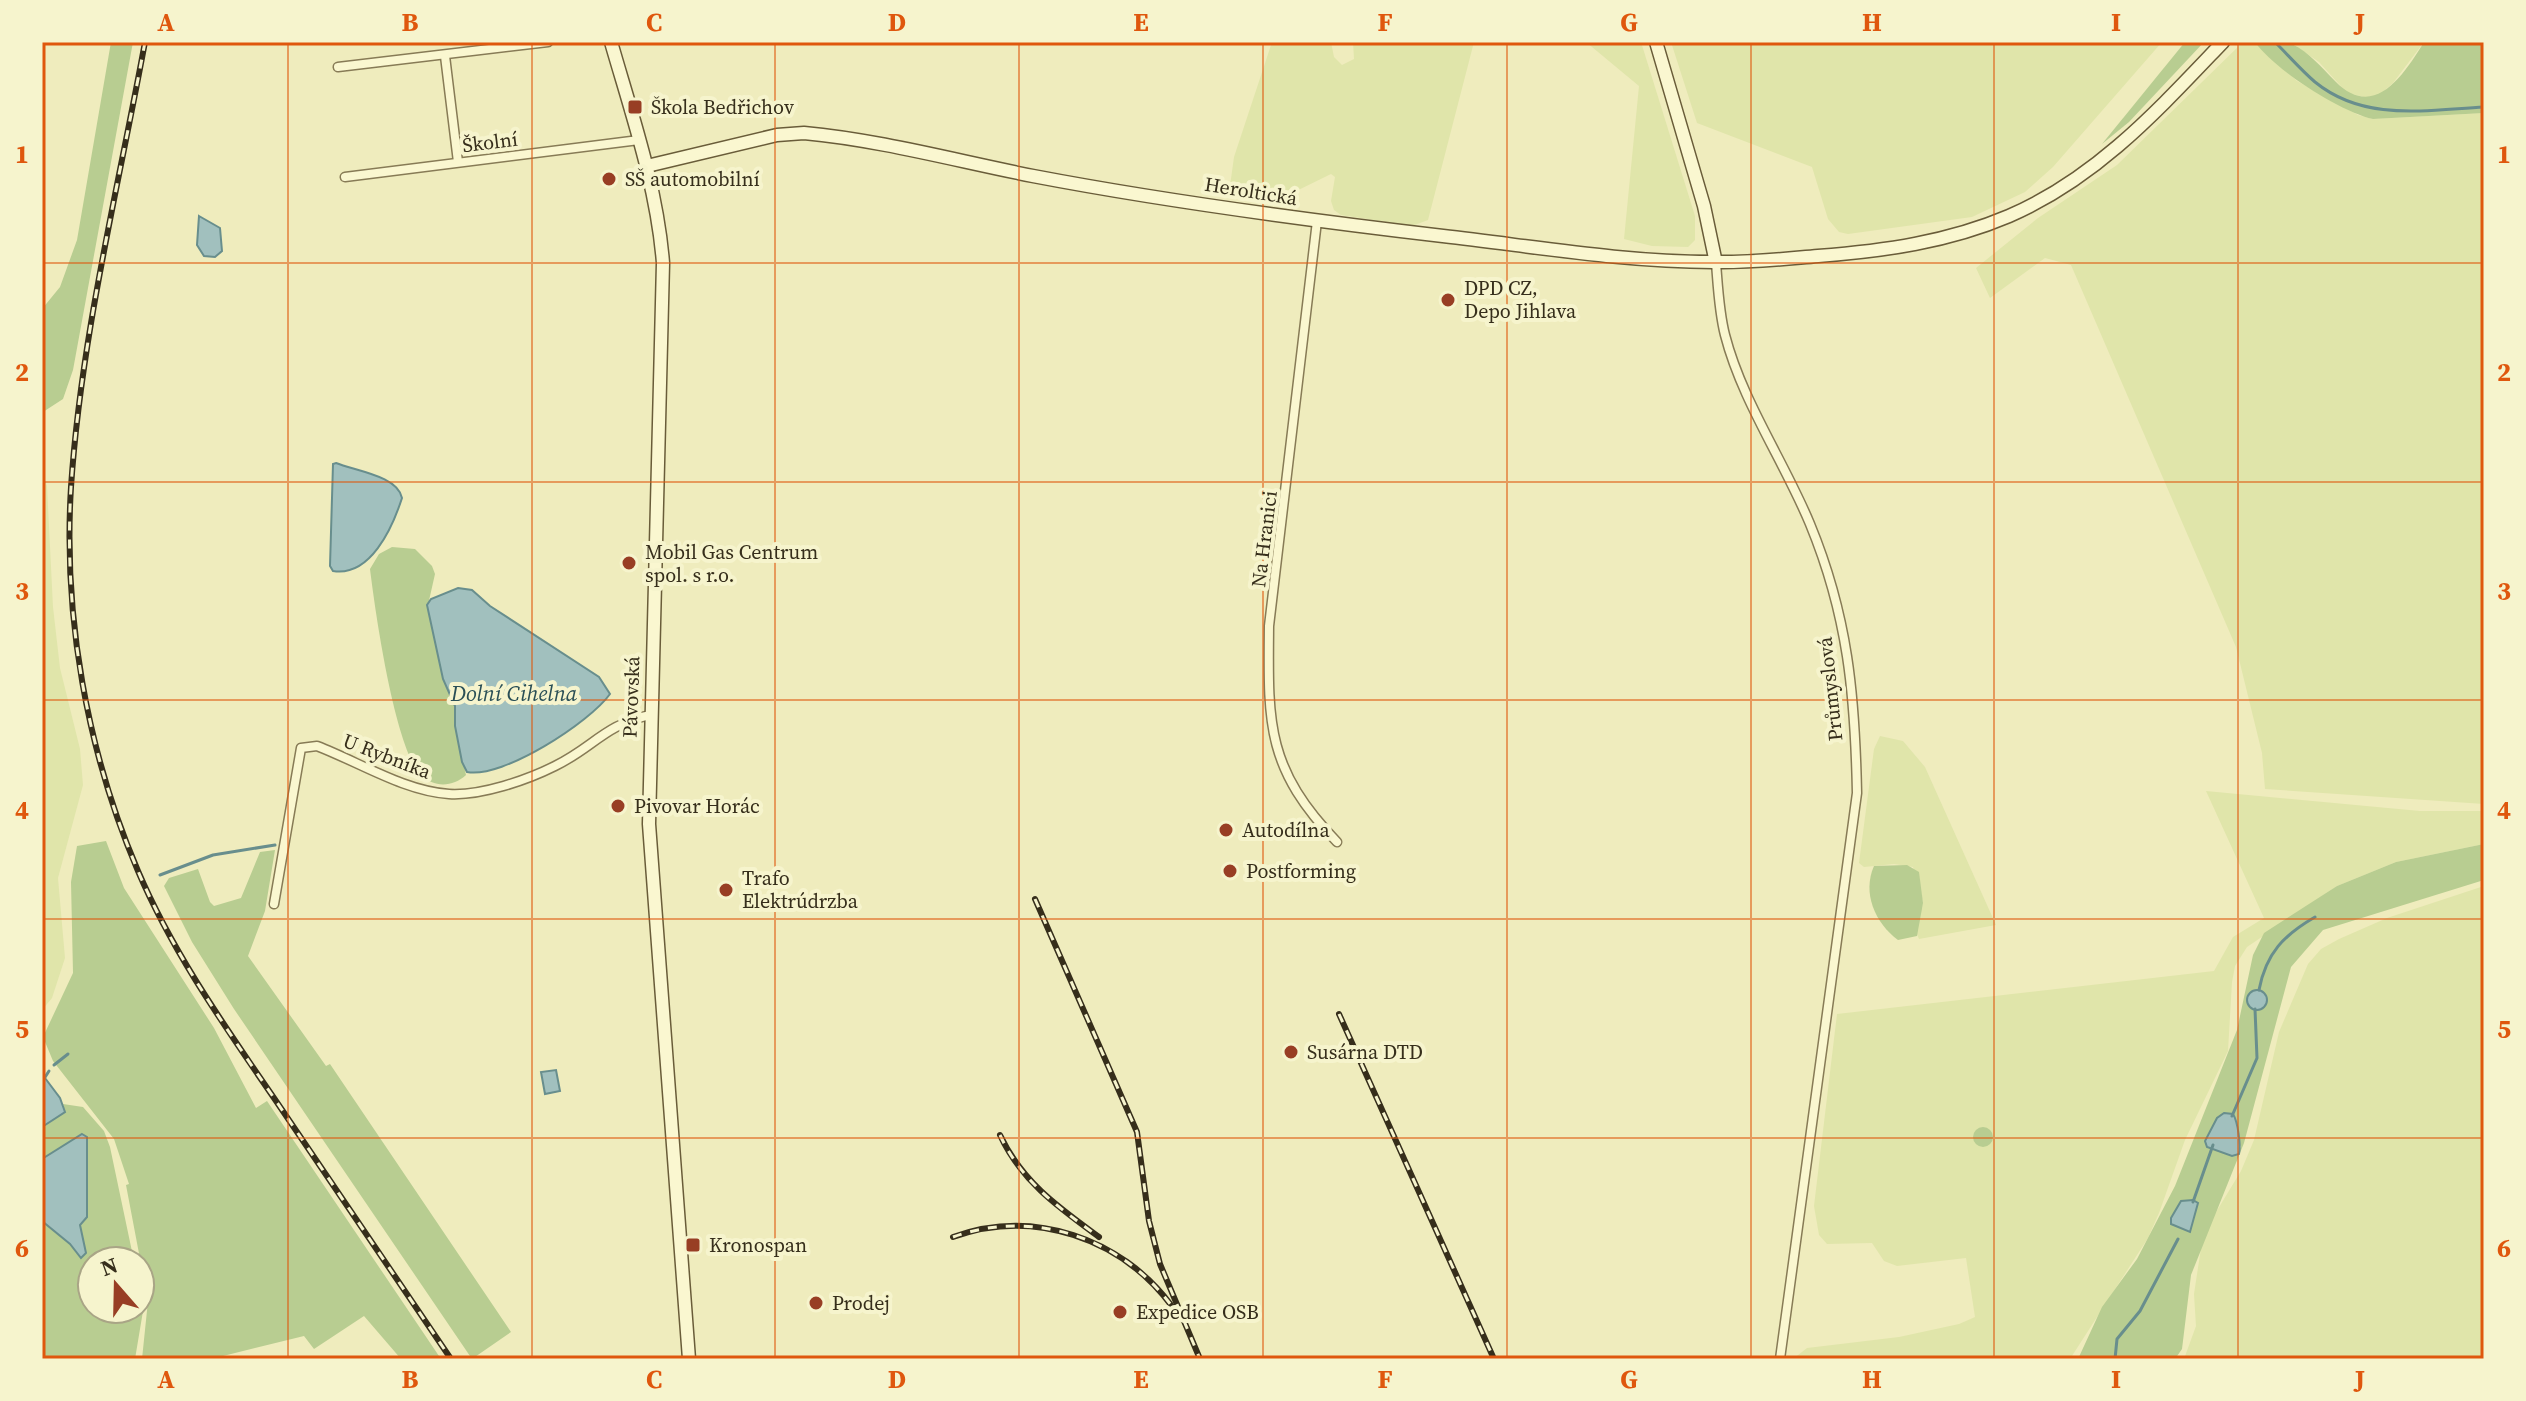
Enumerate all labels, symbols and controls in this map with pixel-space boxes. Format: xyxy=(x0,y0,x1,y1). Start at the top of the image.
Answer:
text: A xyxy=(157,4,175,40)
text: B xyxy=(402,4,419,40)
text: C xyxy=(646,4,662,40)
text: D xyxy=(888,4,906,40)
text: E xyxy=(1133,4,1149,40)
text: F xyxy=(1377,4,1393,40)
text: G xyxy=(1620,4,1638,40)
text: H xyxy=(1862,4,1882,40)
text: I xyxy=(2111,4,2121,40)
text: J xyxy=(2353,4,2365,40)
place label: Škola Bedřichov xyxy=(651,93,794,121)
marker: Škola Bedřichov xyxy=(626,98,644,116)
street label: Školní xyxy=(461,125,519,159)
text: 1 xyxy=(15,136,29,172)
text: 1 xyxy=(2497,136,2511,172)
place label: SŠ automobilní xyxy=(625,165,760,193)
marker: SŠ automobilní xyxy=(600,170,618,188)
street label: Heroltická xyxy=(1203,170,1300,212)
place label: DPD CZ, Depo Jihlava xyxy=(1464,274,1577,325)
marker: DPD CZ, Depo Jihlava xyxy=(1439,291,1457,309)
text: 2 xyxy=(15,354,29,390)
text: 2 xyxy=(2497,354,2511,390)
street label: Na Hranici xyxy=(1244,489,1284,589)
place label: Mobil Gas Centrum spol. s r.o. xyxy=(645,538,818,589)
marker: Mobil Gas Centrum spol. s r.o. xyxy=(620,554,638,572)
text: 3 xyxy=(15,573,29,609)
text: 3 xyxy=(2497,573,2511,609)
street label: Průmyslová xyxy=(1811,635,1849,742)
street label: Pávovská xyxy=(616,655,646,738)
water label: Dolní Cihelna xyxy=(450,678,578,708)
street label: U Rybníka xyxy=(339,726,436,786)
text: 4 xyxy=(15,792,29,828)
place label: Pivovar Horác xyxy=(634,792,760,820)
text: 4 xyxy=(2497,792,2511,828)
marker: Pivovar Horác xyxy=(609,797,627,815)
place label: Autodílna xyxy=(1242,816,1330,844)
marker: Autodílna xyxy=(1217,821,1235,839)
place label: Postforming xyxy=(1246,857,1356,885)
marker: Postforming xyxy=(1221,862,1239,880)
place label: Trafo Elektrúdrzba xyxy=(742,864,859,915)
marker: Trafo Elektrúdrzba xyxy=(717,881,735,899)
text: 5 xyxy=(15,1011,29,1047)
text: 5 xyxy=(2497,1011,2511,1047)
place label: Susárna DTD xyxy=(1307,1038,1423,1066)
marker: Susárna DTD xyxy=(1282,1043,1300,1061)
text: 6 xyxy=(15,1230,29,1266)
text: 6 xyxy=(2497,1230,2511,1266)
place label: Kronospan xyxy=(709,1231,807,1259)
marker: Kronospan xyxy=(684,1236,702,1254)
north arrow xyxy=(76,1245,156,1325)
text: N xyxy=(96,1249,122,1283)
place label: Prodej xyxy=(832,1289,890,1317)
marker: Prodej xyxy=(807,1294,825,1312)
place label: Expedice OSB xyxy=(1136,1298,1259,1326)
marker: Expedice OSB xyxy=(1111,1303,1129,1321)
text: A xyxy=(157,1361,175,1397)
text: B xyxy=(402,1361,419,1397)
text: C xyxy=(646,1361,662,1397)
text: D xyxy=(888,1361,906,1397)
text: E xyxy=(1133,1361,1149,1397)
text: F xyxy=(1377,1361,1393,1397)
text: G xyxy=(1620,1361,1638,1397)
text: H xyxy=(1862,1361,1882,1397)
text: I xyxy=(2111,1361,2121,1397)
text: J xyxy=(2353,1361,2365,1397)

